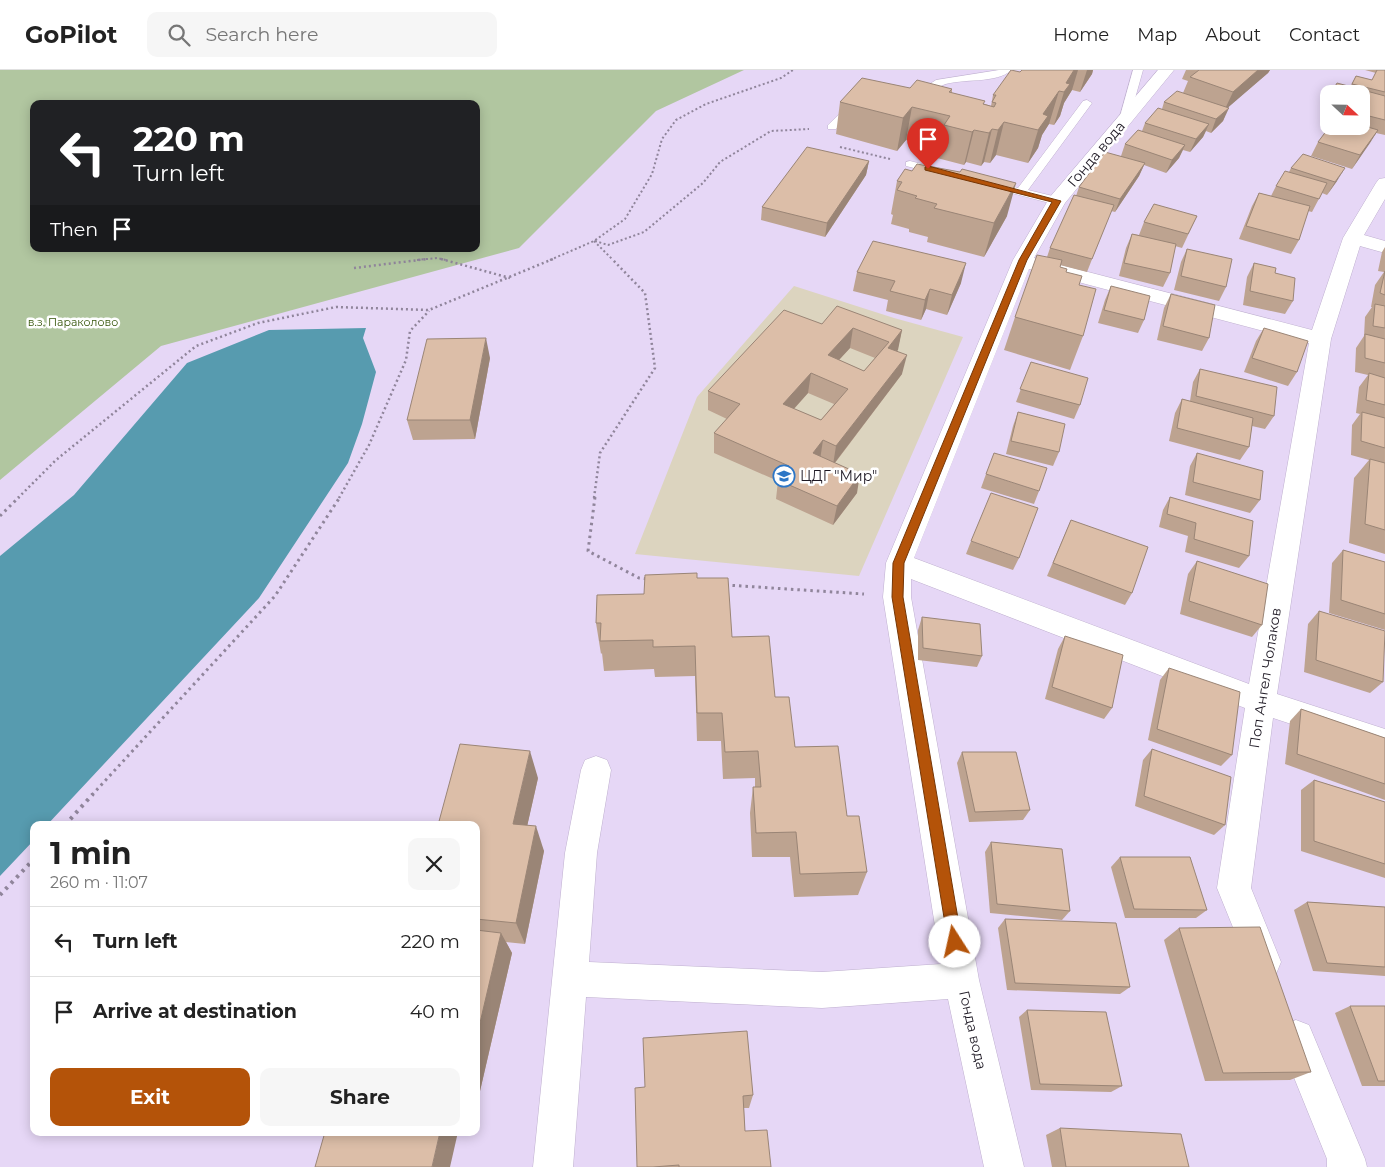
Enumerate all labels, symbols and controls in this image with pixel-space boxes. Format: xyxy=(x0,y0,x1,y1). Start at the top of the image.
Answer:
search box xyxy=(147,12,497,57)
text: GoPilot xyxy=(25,20,117,49)
icon: search xyxy=(165,21,193,49)
text: Search here xyxy=(205,23,318,46)
text: Home xyxy=(1053,24,1109,46)
text: Map xyxy=(1137,24,1177,46)
text: About xyxy=(1205,24,1261,46)
text: Contact xyxy=(1289,24,1360,46)
north arrow xyxy=(1320,85,1370,135)
map controls xyxy=(1320,85,1370,135)
text: 220 m xyxy=(133,117,245,160)
street label: Гонда вода xyxy=(1063,117,1129,191)
pin xyxy=(907,118,949,169)
icon: left xyxy=(50,120,115,185)
icon: arrive xyxy=(914,125,942,153)
text: Turn left xyxy=(133,160,225,187)
icon: arrive xyxy=(108,215,136,243)
text: Then xyxy=(50,218,98,241)
park label: в.з. Параколово xyxy=(28,315,118,329)
school or university icon: ЦДГ "Мир" xyxy=(772,464,796,488)
place label: ЦДГ "Мир" xyxy=(800,467,877,485)
street label: Поп Ангел Чолаков xyxy=(1245,606,1285,750)
text: 1 min xyxy=(50,835,131,872)
button: close xyxy=(408,838,460,890)
text: 260 m · 11:07 xyxy=(50,873,148,892)
position arrow xyxy=(928,915,980,967)
icon: left xyxy=(50,928,78,956)
text: Turn left xyxy=(93,930,178,953)
text: 220 m xyxy=(401,930,460,953)
street label: Гонда вода xyxy=(955,989,991,1071)
icon: arrive xyxy=(50,998,78,1026)
text: Arrive at destination xyxy=(93,1000,297,1023)
text: 40 m xyxy=(410,1000,460,1023)
button: Exit xyxy=(50,1068,250,1126)
button: Share xyxy=(260,1068,460,1126)

